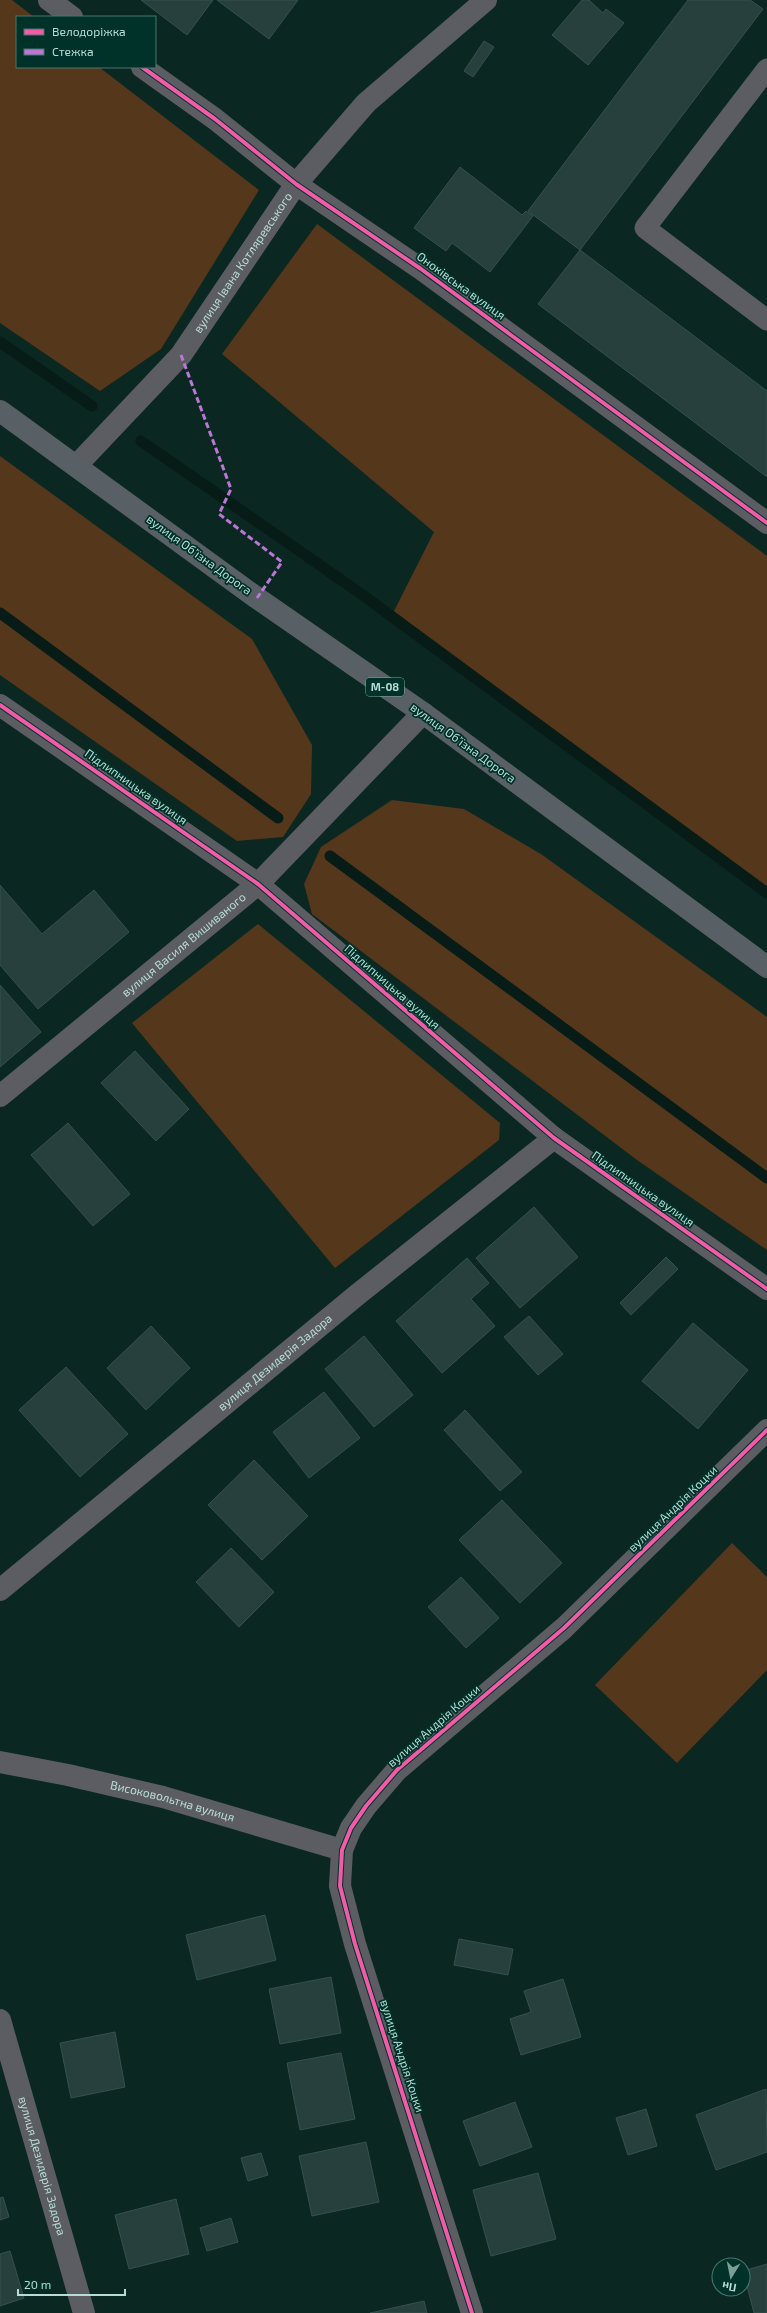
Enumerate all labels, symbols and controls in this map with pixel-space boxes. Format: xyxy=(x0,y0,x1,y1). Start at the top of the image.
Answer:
legend xyxy=(16,16,156,68)
text: Велодоріжка xyxy=(52,24,126,38)
text: Стежка xyxy=(52,44,94,58)
street label: вулиця Івана Котляревського xyxy=(190,189,295,335)
street label: Оноківська вулиця xyxy=(414,248,508,323)
street label: вулиця Обʼїзна Дорога xyxy=(144,511,255,598)
road number: М-08 xyxy=(366,678,404,696)
street label: вулиця Обʼїзна Дорога xyxy=(408,699,519,786)
street label: Підлипницька вулиця xyxy=(82,746,190,828)
street label: вулиця Василя Вишиваного xyxy=(118,889,248,999)
street label: Підлипницька вулиця xyxy=(341,941,443,1032)
street label: Підлипницька вулиця xyxy=(589,1148,697,1230)
street label: вулиця Дезидерія Задора xyxy=(215,1311,335,1413)
street label: вулиця Андрія Коцки xyxy=(625,1462,720,1555)
street label: вулиця Андрія Коцки xyxy=(384,1681,483,1770)
street label: Високовольтна вулиця xyxy=(109,1777,237,1824)
street label: вулиця Андрія Коцки xyxy=(377,1997,428,2114)
street label: вулиця Дезидерія Задора xyxy=(16,2095,69,2237)
north arrow xyxy=(711,2257,751,2297)
scale bar xyxy=(18,2271,125,2297)
text: 20 m xyxy=(24,2277,51,2291)
text: Пн xyxy=(721,2280,737,2295)

